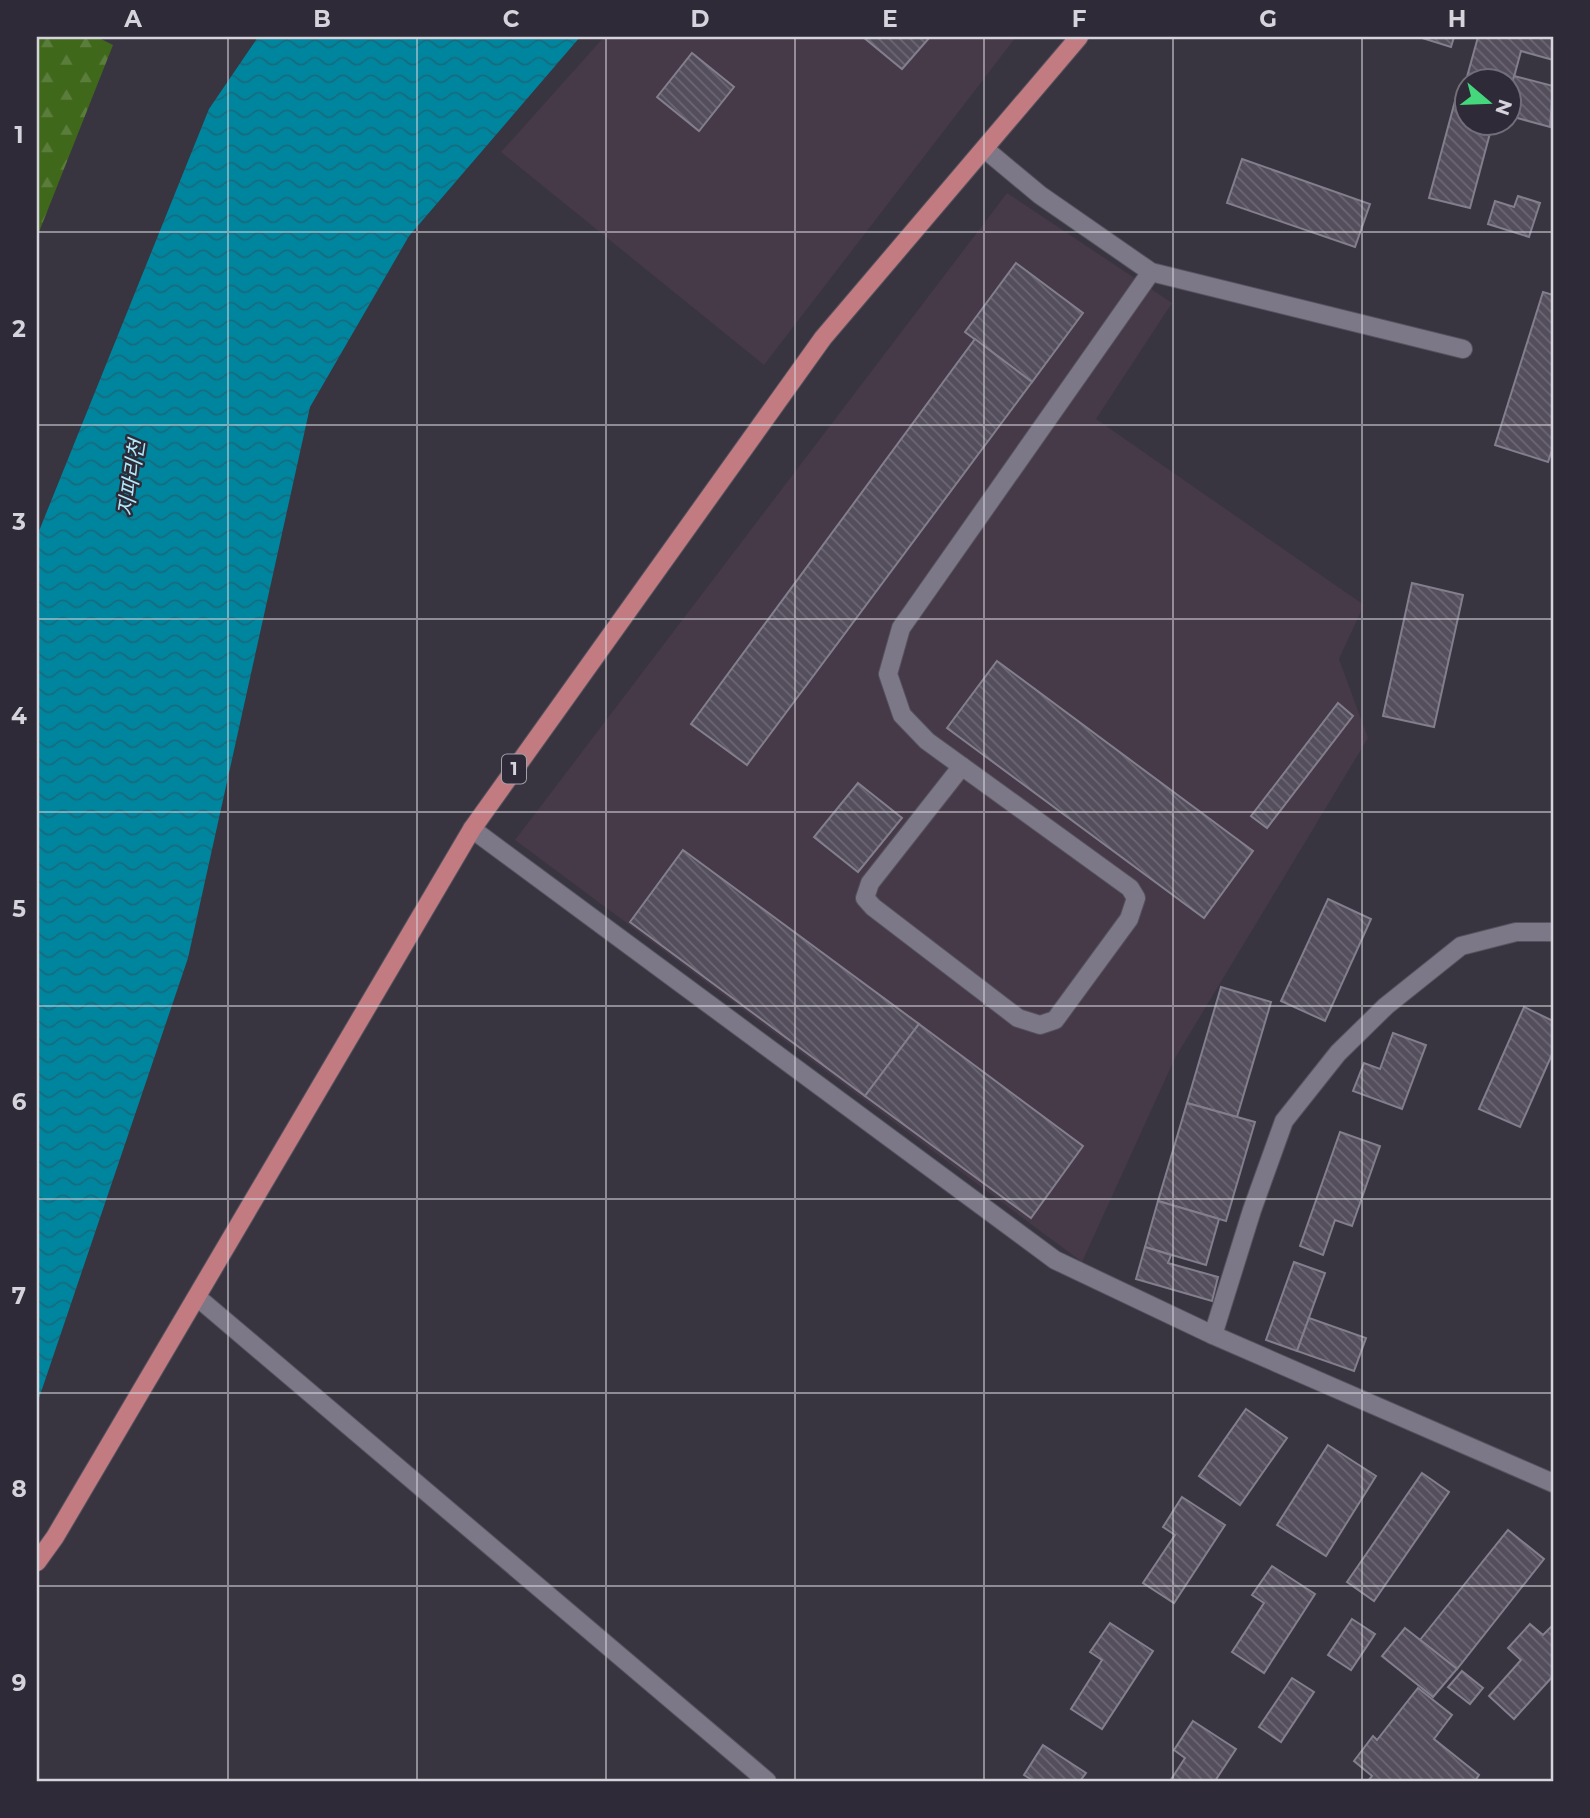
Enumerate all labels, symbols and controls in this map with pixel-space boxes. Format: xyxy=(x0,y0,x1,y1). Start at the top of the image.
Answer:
text: A xyxy=(123,5,142,33)
text: B xyxy=(313,5,331,33)
text: C xyxy=(503,5,520,33)
text: D xyxy=(691,5,710,33)
text: E xyxy=(882,5,898,33)
text: F xyxy=(1072,5,1087,33)
text: G xyxy=(1259,5,1277,33)
text: H xyxy=(1448,5,1466,33)
north arrow xyxy=(1454,66,1524,136)
text: N xyxy=(1490,96,1517,118)
text: 1 xyxy=(14,121,24,149)
text: 2 xyxy=(12,315,26,343)
water label: 지파리천 xyxy=(113,435,150,518)
text: 3 xyxy=(11,508,26,536)
text: 4 xyxy=(11,702,27,730)
road number: 1 xyxy=(502,754,526,784)
text: 5 xyxy=(12,895,26,923)
text: 6 xyxy=(12,1088,27,1116)
text: 7 xyxy=(12,1282,26,1310)
text: 8 xyxy=(11,1475,27,1503)
text: 9 xyxy=(12,1669,26,1697)

